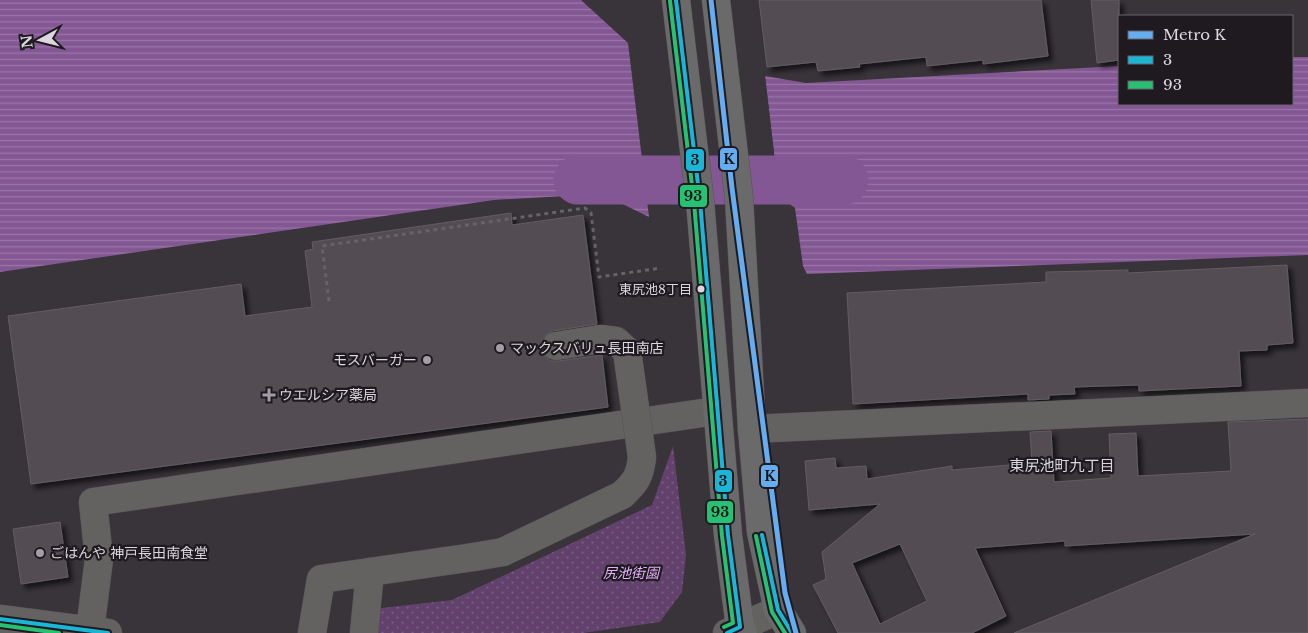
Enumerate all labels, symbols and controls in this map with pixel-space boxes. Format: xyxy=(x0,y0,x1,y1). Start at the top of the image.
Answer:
north arrow xyxy=(15,15,65,65)
legend xyxy=(1118,15,1293,105)
text: Metro K xyxy=(1163,25,1226,44)
text: N xyxy=(17,34,37,49)
text: 3 xyxy=(1163,50,1172,69)
text: 93 xyxy=(1163,75,1182,94)
line badge: K xyxy=(719,147,738,171)
line badge: 3 xyxy=(685,148,705,172)
text: K xyxy=(723,150,735,168)
text: 3 xyxy=(691,151,700,169)
line badge: 93 xyxy=(679,184,708,208)
text: 93 xyxy=(684,187,702,205)
place label: 東尻池8丁目 xyxy=(619,281,692,298)
marker: 東尻池8丁目 xyxy=(696,284,706,294)
place label: マックスバリュ長田南店 xyxy=(510,339,664,357)
marker: マックスバリュ長田南店 xyxy=(494,342,506,354)
place label: モスバーガー xyxy=(333,351,417,369)
marker: モスバーガー xyxy=(421,354,433,366)
place label: ウエルシア薬局 xyxy=(279,386,377,404)
marker: ウエルシア薬局 xyxy=(263,389,275,401)
district label: 東尻池町九丁目 xyxy=(1009,456,1115,475)
line badge: K xyxy=(760,464,779,488)
text: K xyxy=(764,467,776,485)
line badge: 3 xyxy=(714,469,733,493)
text: 3 xyxy=(719,472,728,490)
line badge: 93 xyxy=(706,500,734,524)
text: 93 xyxy=(711,503,729,521)
place label: ごはんや 神戸長田南食堂 xyxy=(50,544,208,562)
marker: ごはんや 神戸長田南食堂 xyxy=(34,547,46,559)
park label: 尻池街園 xyxy=(603,564,661,582)

